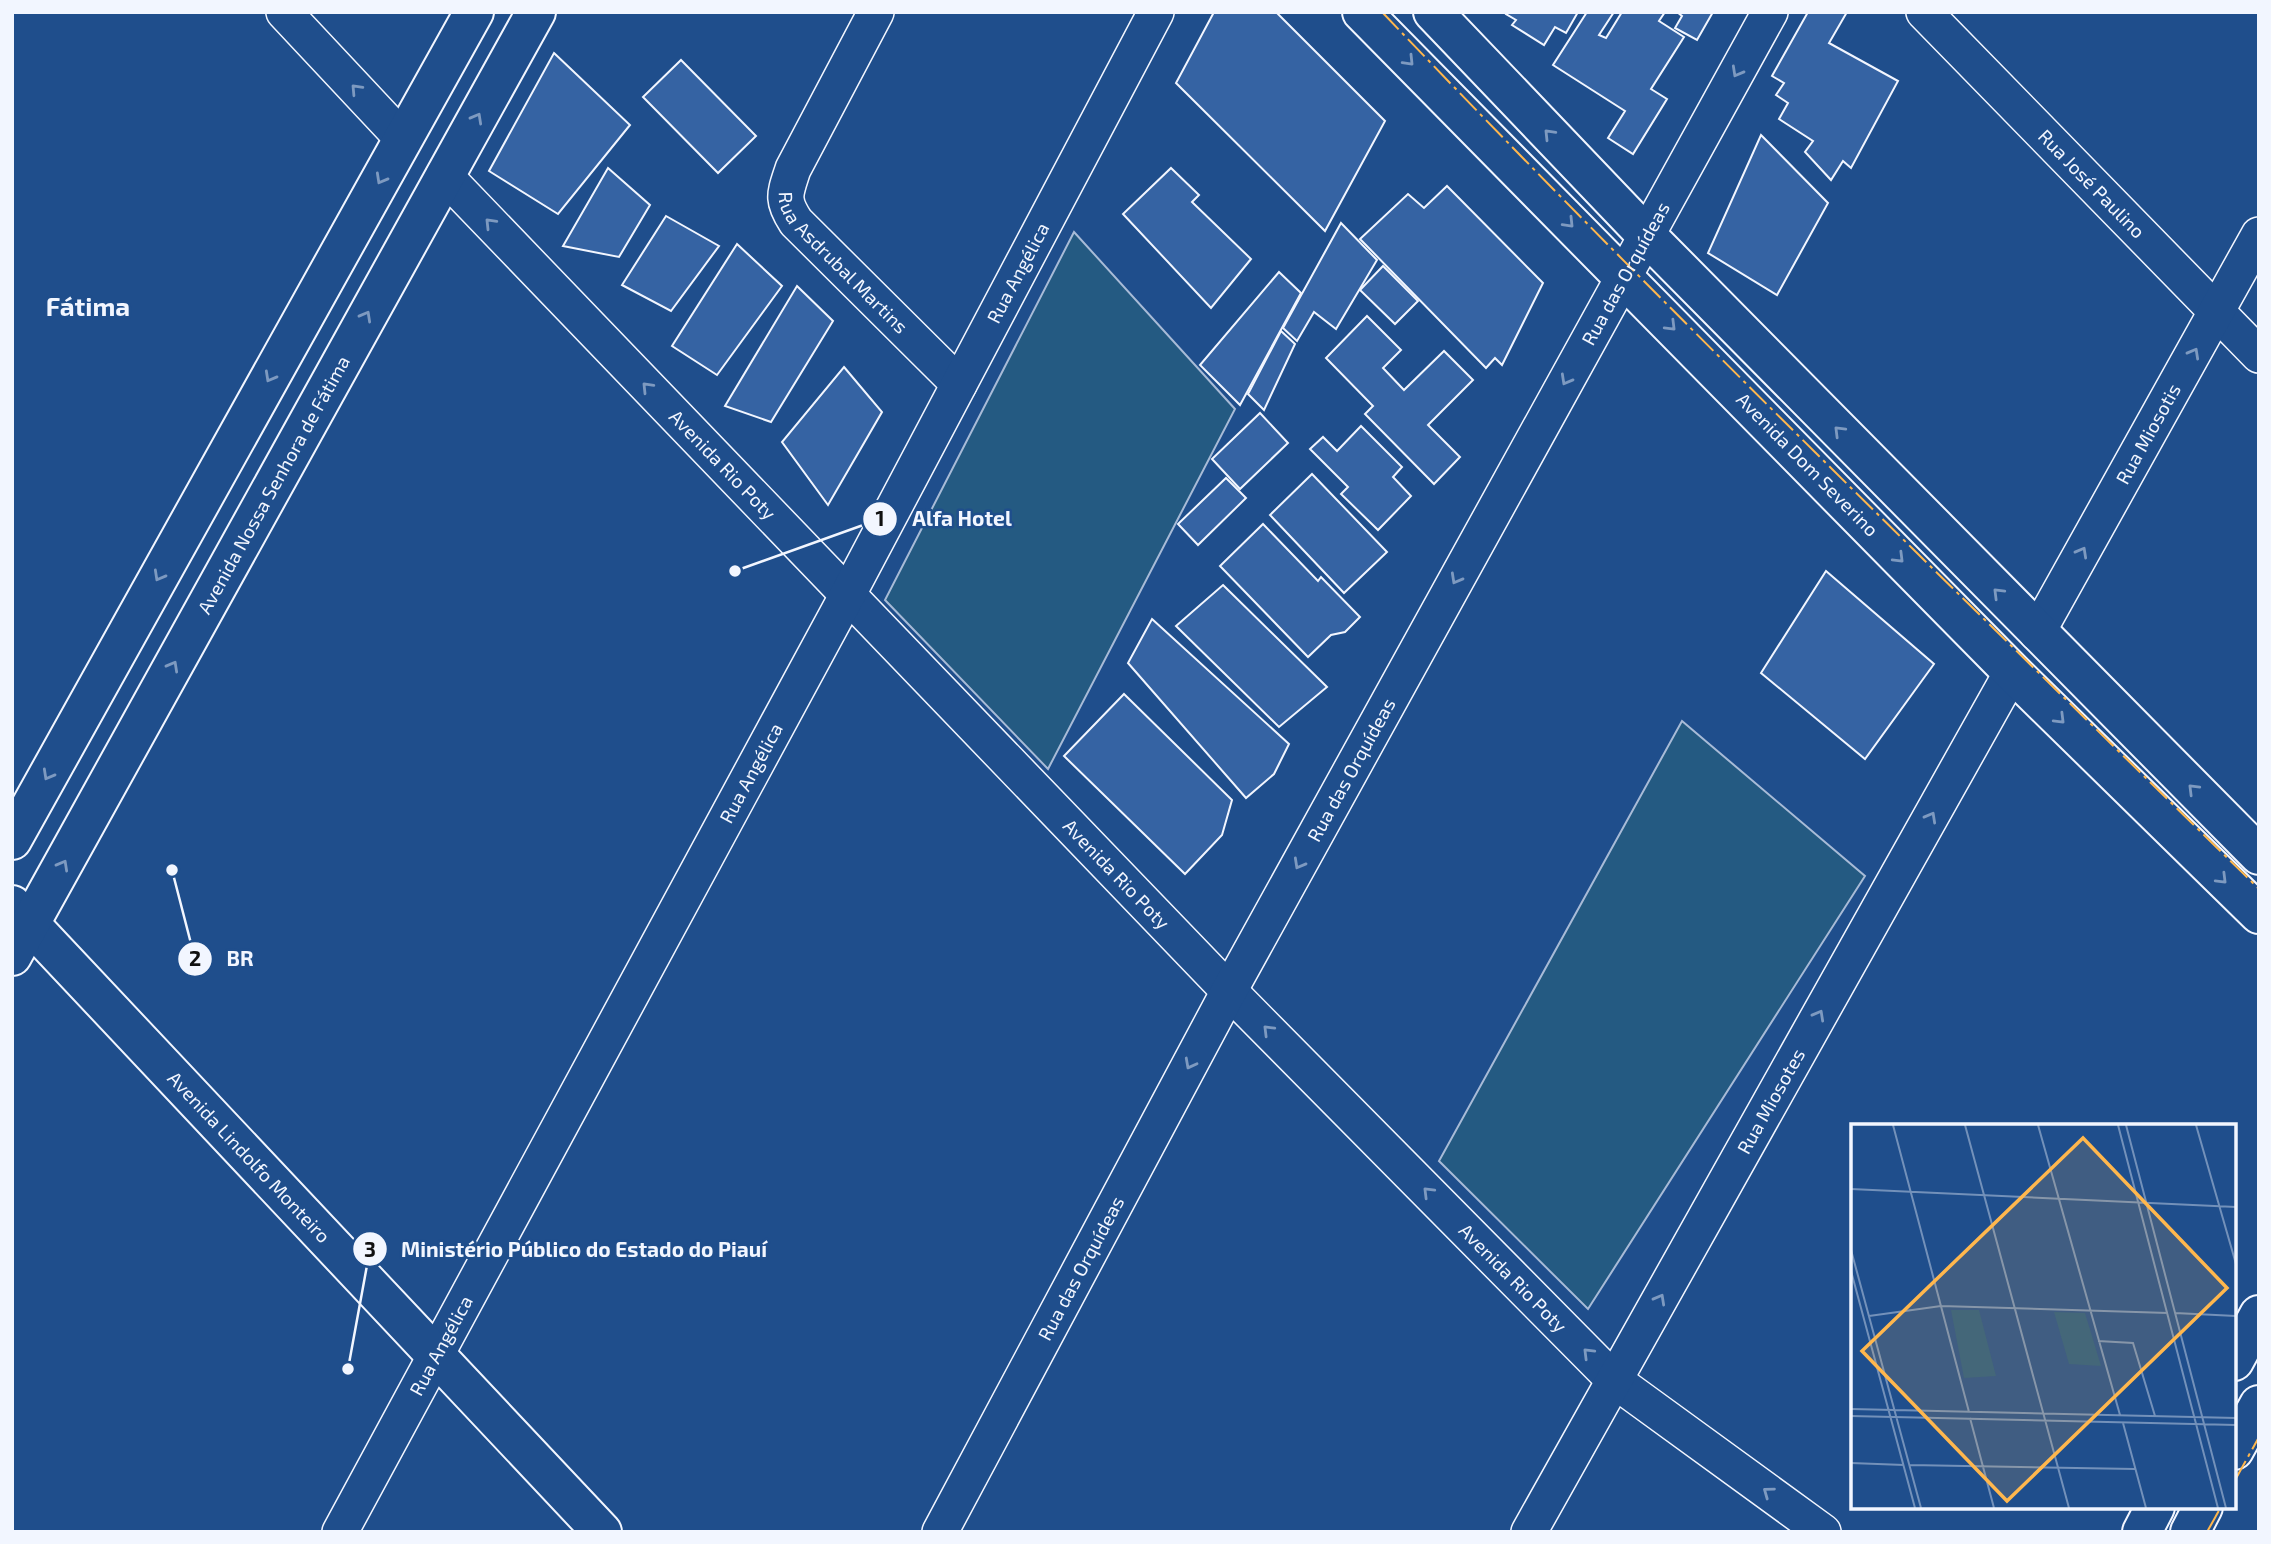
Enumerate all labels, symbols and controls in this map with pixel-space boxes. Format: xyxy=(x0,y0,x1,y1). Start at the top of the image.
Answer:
one-way arrow xyxy=(1401,53,1414,66)
one-way arrow xyxy=(1732,65,1745,77)
one-way arrow xyxy=(352,84,365,97)
one-way arrow xyxy=(469,112,482,125)
street label: Rua José Paulino xyxy=(2034,124,2150,242)
one-way arrow xyxy=(1545,129,1557,142)
one-way arrow xyxy=(376,171,389,184)
street label: Rua Asdrubal Martins xyxy=(775,191,913,338)
street label: Rua das Orquídeas xyxy=(1576,198,1674,349)
one-way arrow xyxy=(1560,215,1573,228)
one-way arrow xyxy=(485,218,498,231)
street label: Rua Angélica xyxy=(981,218,1054,327)
district label: Fátima xyxy=(46,290,130,321)
one-way arrow xyxy=(358,311,372,324)
one-way arrow xyxy=(1662,318,1675,331)
one-way arrow xyxy=(2186,348,2199,361)
street label: Avenida Nossa Senhora de Fátima xyxy=(192,351,354,618)
one-way arrow xyxy=(265,370,278,383)
one-way arrow xyxy=(1561,373,1574,385)
street label: Rua Miosotis xyxy=(2110,379,2185,488)
one-way arrow xyxy=(643,382,655,395)
street label: Avenida Dom Severino xyxy=(1732,387,1884,541)
street label: Avenida Rio Poty xyxy=(665,405,781,524)
one-way arrow xyxy=(1834,426,1847,439)
callout: Alfa Hotel xyxy=(863,498,1025,540)
text: 1 xyxy=(875,505,885,530)
text: Alfa Hotel xyxy=(912,505,1012,530)
one-way arrow xyxy=(2074,547,2087,559)
one-way arrow xyxy=(1891,550,1904,563)
one-way arrow xyxy=(154,569,167,581)
one-way arrow xyxy=(1451,572,1464,585)
one-way arrow xyxy=(1994,589,2006,601)
one-way arrow xyxy=(165,660,179,673)
street label: Rua das Orquídeas xyxy=(1302,694,1400,845)
one-way arrow xyxy=(2052,711,2064,723)
street label: Rua Angélica xyxy=(714,719,787,827)
one-way arrow xyxy=(43,768,57,780)
one-way arrow xyxy=(2189,784,2202,797)
one-way arrow xyxy=(1923,811,1936,824)
street label: Avenida Rio Poty xyxy=(1059,814,1175,933)
one-way arrow xyxy=(1294,857,1307,870)
one-way arrow xyxy=(55,859,68,872)
one-way arrow xyxy=(2214,870,2227,883)
callout: BR xyxy=(177,938,267,980)
text: 2 xyxy=(189,945,201,970)
text: BR xyxy=(226,945,254,970)
one-way arrow xyxy=(1811,1010,1824,1022)
one-way arrow xyxy=(1263,1025,1276,1038)
street label: Rua Miosotes xyxy=(1732,1044,1809,1158)
one-way arrow xyxy=(1185,1057,1198,1069)
street label: Avenida Lindolfo Monteiro xyxy=(163,1066,336,1247)
inset map xyxy=(1851,1124,2236,1509)
one-way arrow xyxy=(1423,1187,1436,1200)
street label: Rua das Orquídeas xyxy=(1033,1192,1128,1344)
street label: Avenida Rio Poty xyxy=(1455,1218,1572,1337)
callout: Ministério Público do Estado do Piauí xyxy=(352,1228,781,1270)
text: 3 xyxy=(364,1236,376,1261)
text: Ministério Público do Estado do Piauí xyxy=(401,1236,768,1261)
street label: Rua Angélica xyxy=(404,1291,477,1399)
one-way arrow xyxy=(1652,1293,1665,1306)
one-way arrow xyxy=(1583,1349,1596,1362)
one-way arrow xyxy=(1763,1487,1776,1500)

